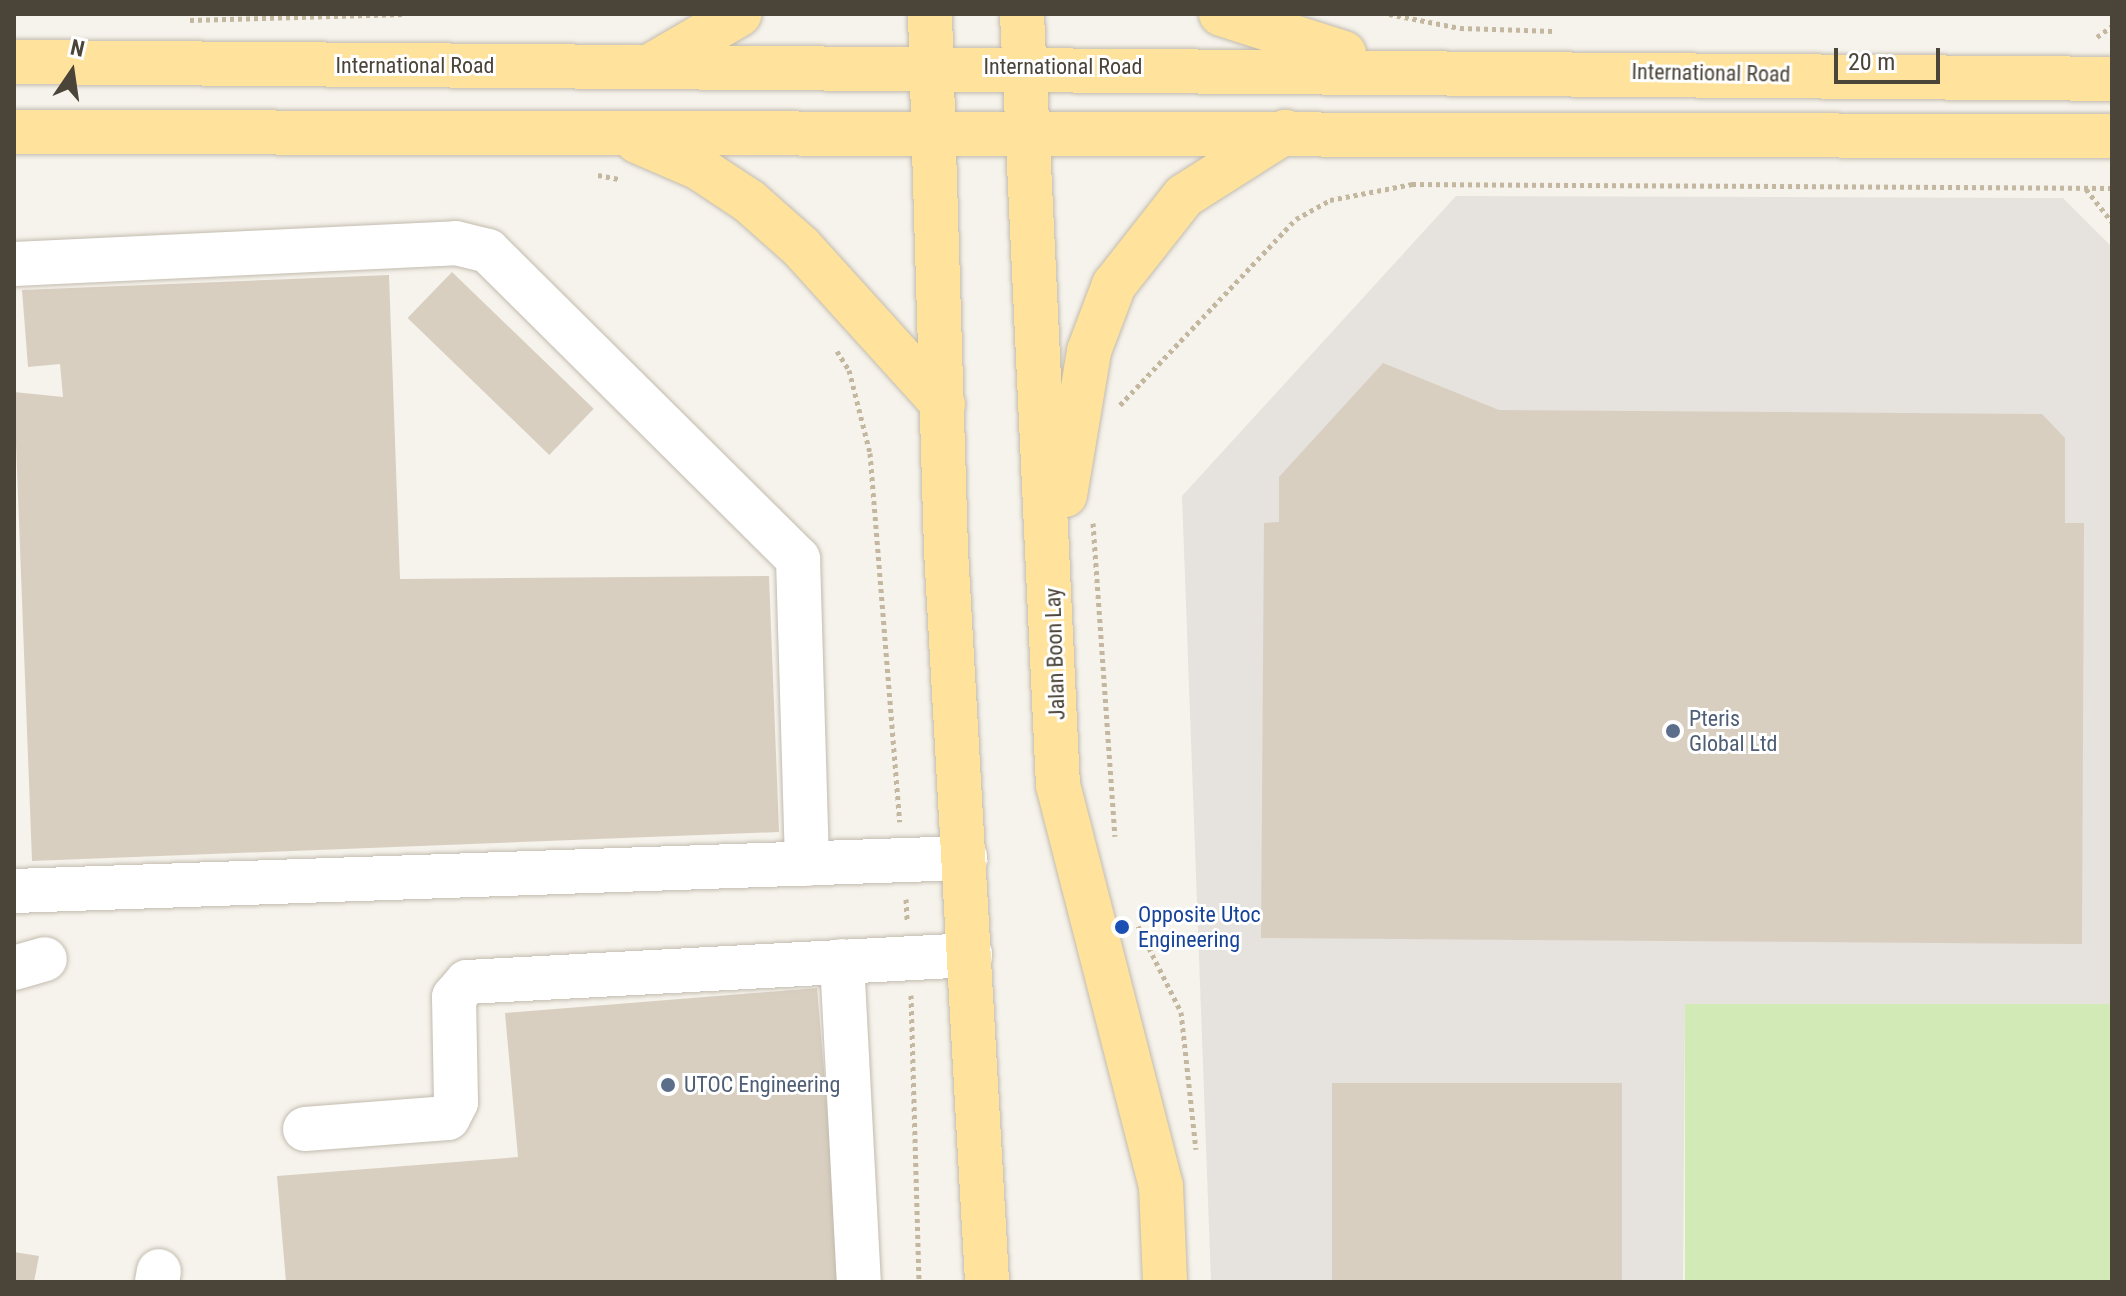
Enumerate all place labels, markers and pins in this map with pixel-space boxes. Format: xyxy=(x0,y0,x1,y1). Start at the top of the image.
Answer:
place label: Pteris Global Ltd xyxy=(1689,705,1777,756)
marker: Pteris Global Ltd xyxy=(1664,722,1682,740)
place label: Opposite Utoc Engineering xyxy=(1138,901,1261,952)
marker: Opposite Utoc Engineering xyxy=(1113,918,1131,936)
place label: UTOC Engineering xyxy=(684,1072,840,1098)
marker: UTOC Engineering xyxy=(659,1076,677,1094)

